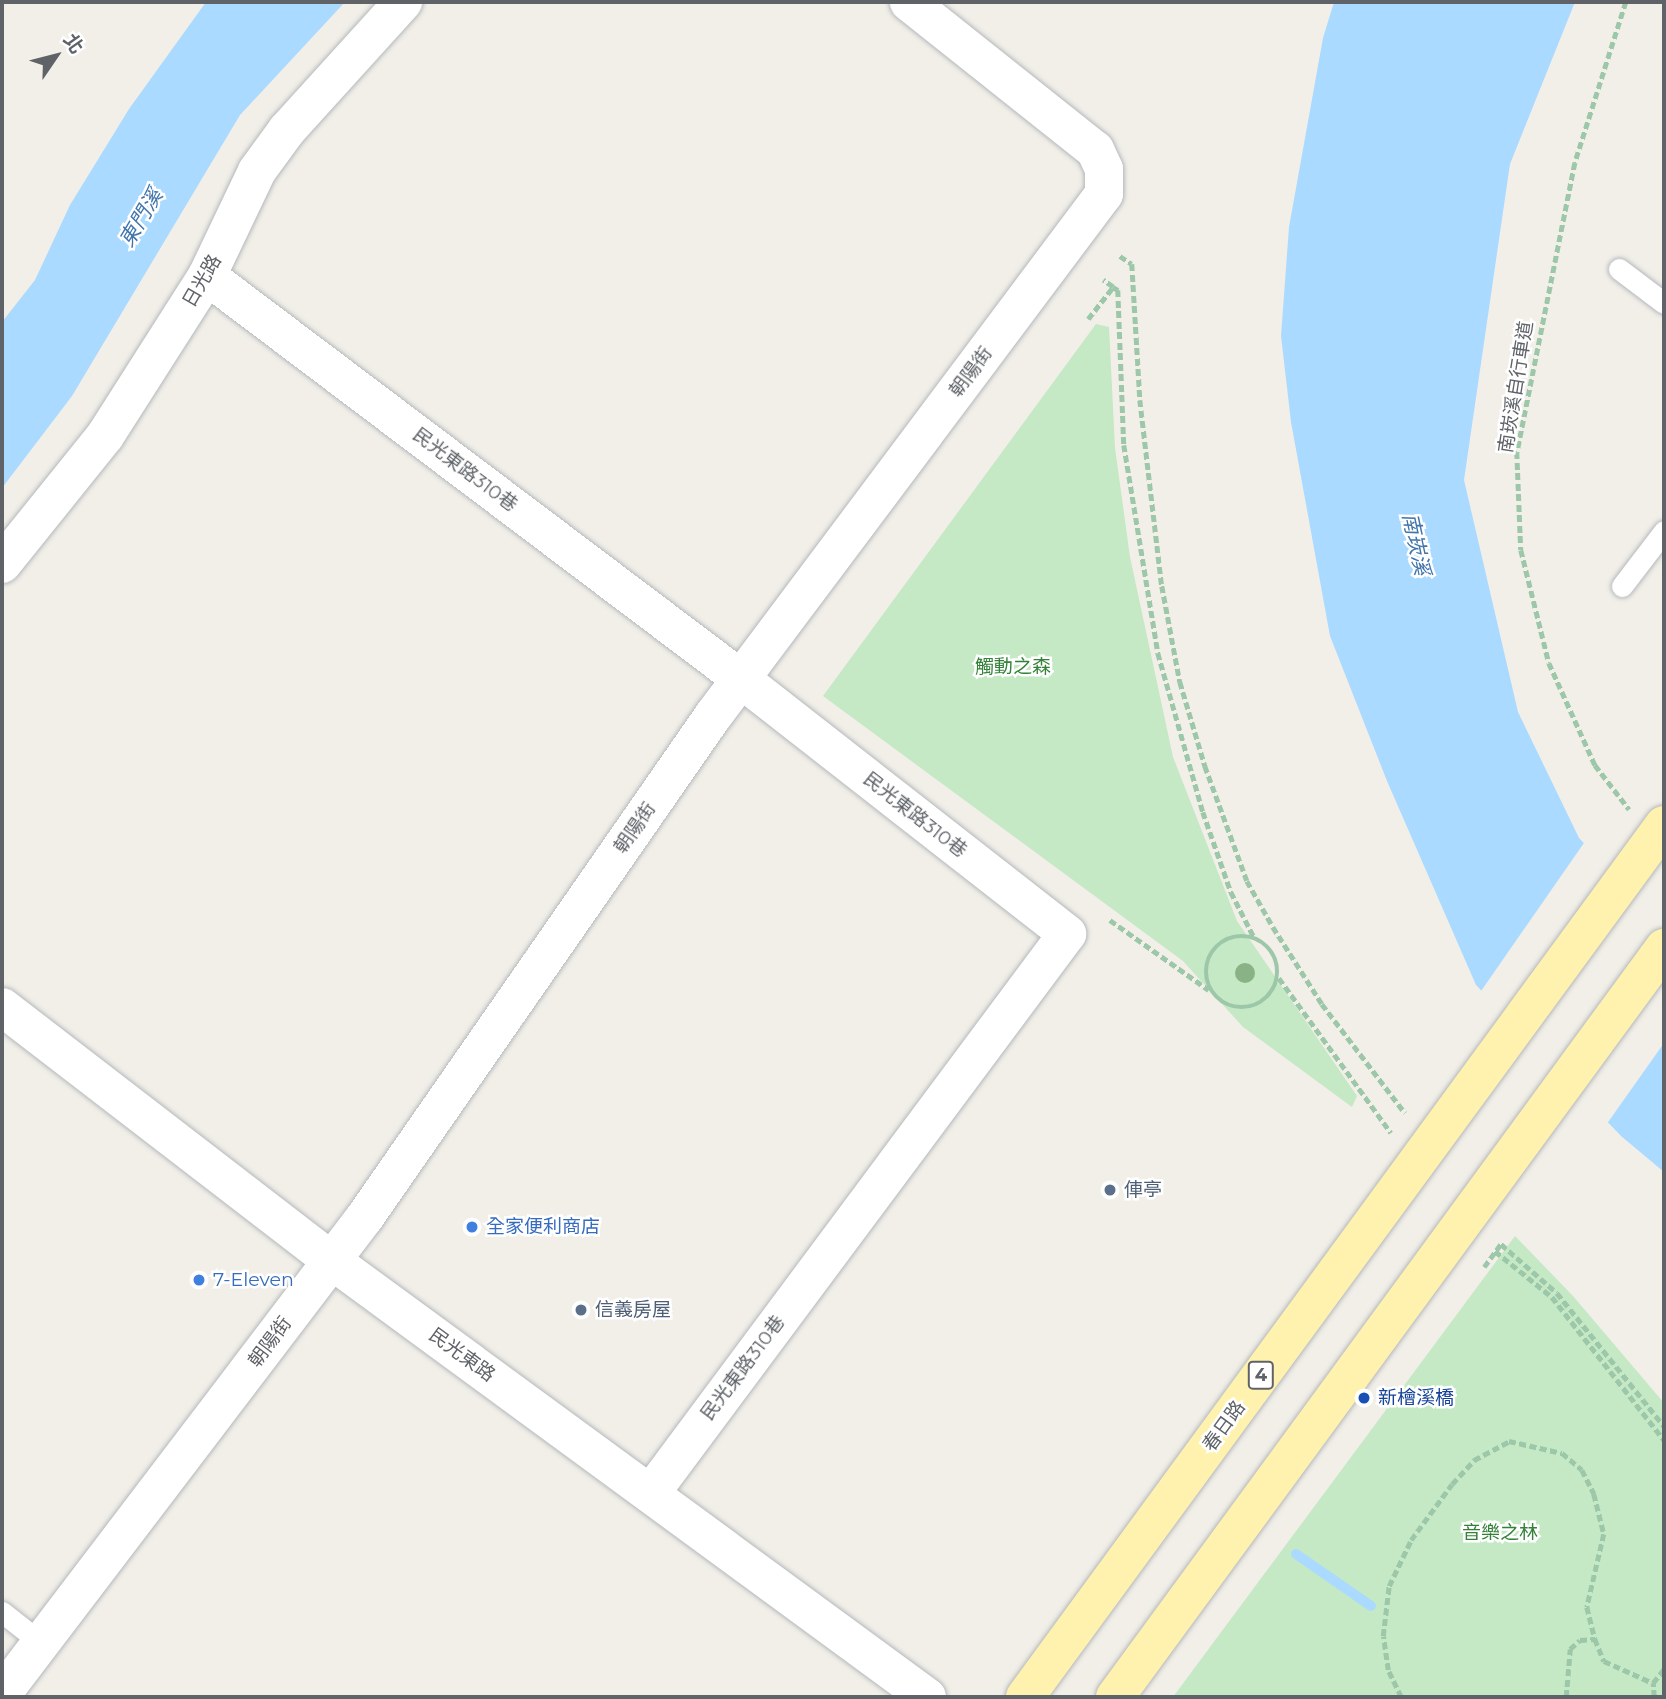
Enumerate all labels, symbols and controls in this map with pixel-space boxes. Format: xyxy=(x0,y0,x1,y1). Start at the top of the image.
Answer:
north arrow xyxy=(21,21,91,91)
text: 北 xyxy=(59,29,88,58)
water label: 東門溪 xyxy=(114,185,168,251)
street label: 日光路 xyxy=(178,251,226,311)
street label: 南崁溪自行車道 xyxy=(1494,320,1538,454)
street label: 朝陽街 xyxy=(945,342,997,402)
street label: 民光東路310巷 xyxy=(408,423,522,517)
water label: 南崁溪 xyxy=(1397,511,1435,577)
park label: 觸動之森 xyxy=(975,656,1051,678)
street label: 民光東路310巷 xyxy=(859,767,971,863)
street label: 朝陽街 xyxy=(609,798,661,858)
place label: 俥亭 xyxy=(1124,1179,1162,1201)
marker: 俥亭 xyxy=(1102,1182,1118,1198)
place label: 全家便利商店 xyxy=(486,1216,600,1238)
marker: 全家便利商店 xyxy=(464,1219,480,1235)
place label: 7-Eleven xyxy=(213,1269,294,1291)
marker: 7-Eleven xyxy=(191,1272,207,1288)
place label: 信義房屋 xyxy=(595,1299,671,1321)
marker: 信義房屋 xyxy=(573,1302,589,1318)
street label: 民光東路310巷 xyxy=(696,1311,790,1425)
street label: 朝陽街 xyxy=(244,1312,296,1372)
street label: 民光東路 xyxy=(425,1323,499,1387)
road number: 4 xyxy=(1247,1360,1275,1390)
place label: 新檜溪橋 xyxy=(1378,1387,1454,1409)
marker: 新檜溪橋 xyxy=(1356,1390,1372,1406)
street label: 春日路 xyxy=(1198,1396,1250,1456)
park label: 音樂之林 xyxy=(1462,1522,1538,1544)

